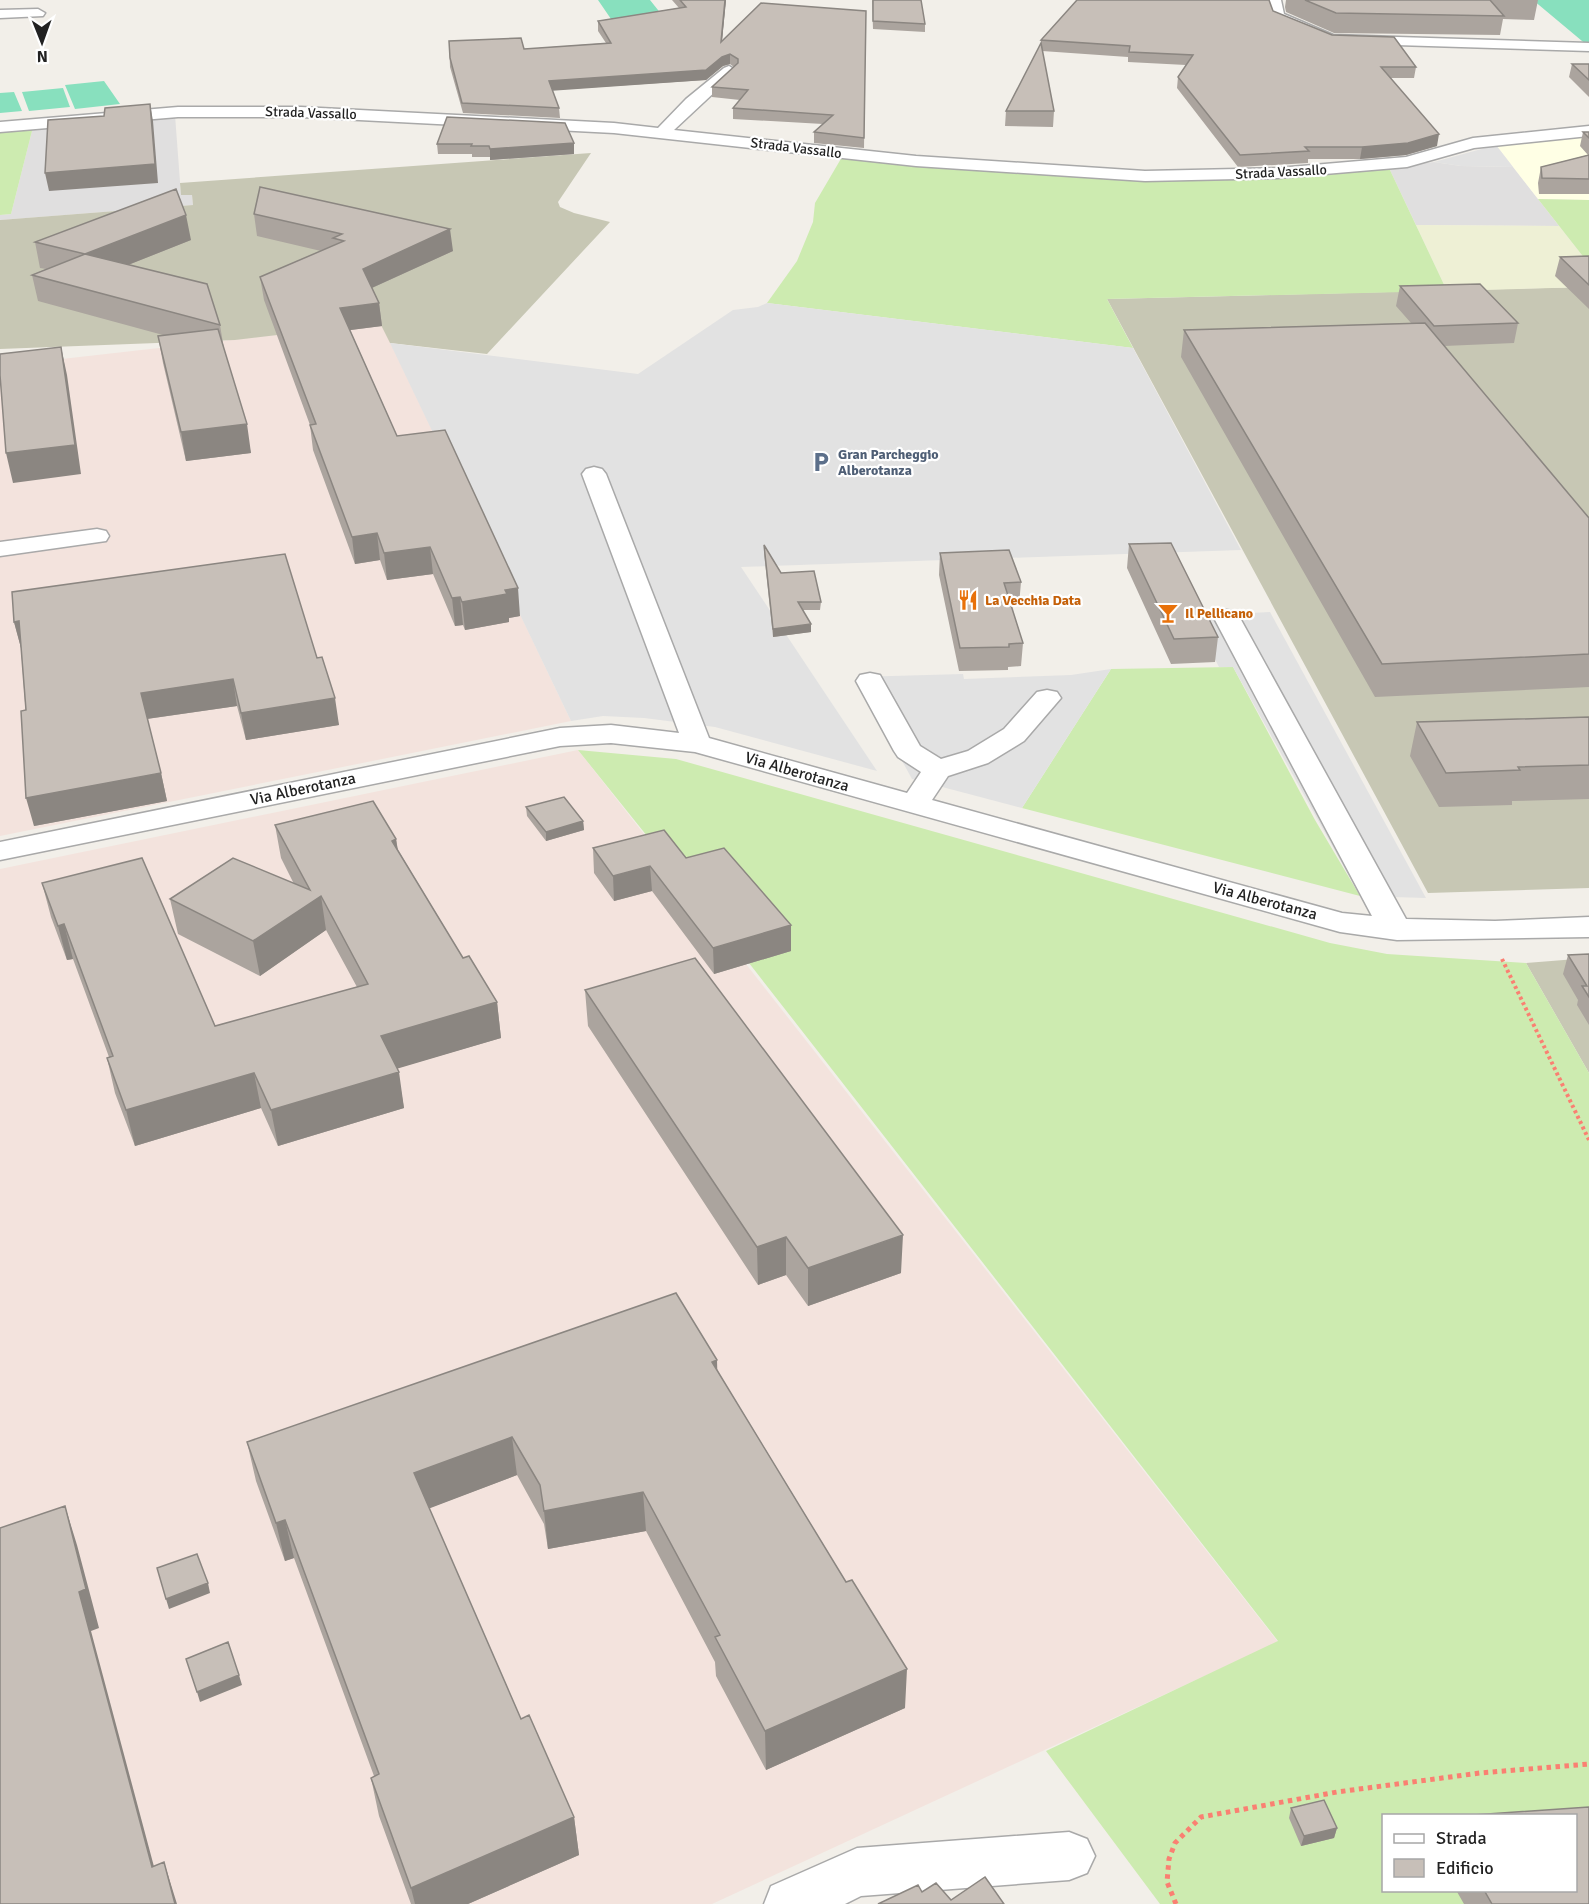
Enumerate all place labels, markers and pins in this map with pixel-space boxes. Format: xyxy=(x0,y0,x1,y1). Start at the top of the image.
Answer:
place label: Gran Parcheggio Alberotanza xyxy=(838,446,939,479)
parking icon: Gran Parcheggio Alberotanza xyxy=(809,450,833,474)
restaurant icon: La Vecchia Data xyxy=(956,588,980,612)
place label: La Vecchia Data xyxy=(985,592,1081,609)
bar icon: Il Pellicano xyxy=(1156,601,1180,625)
place label: Il Pellicano xyxy=(1185,605,1253,622)

